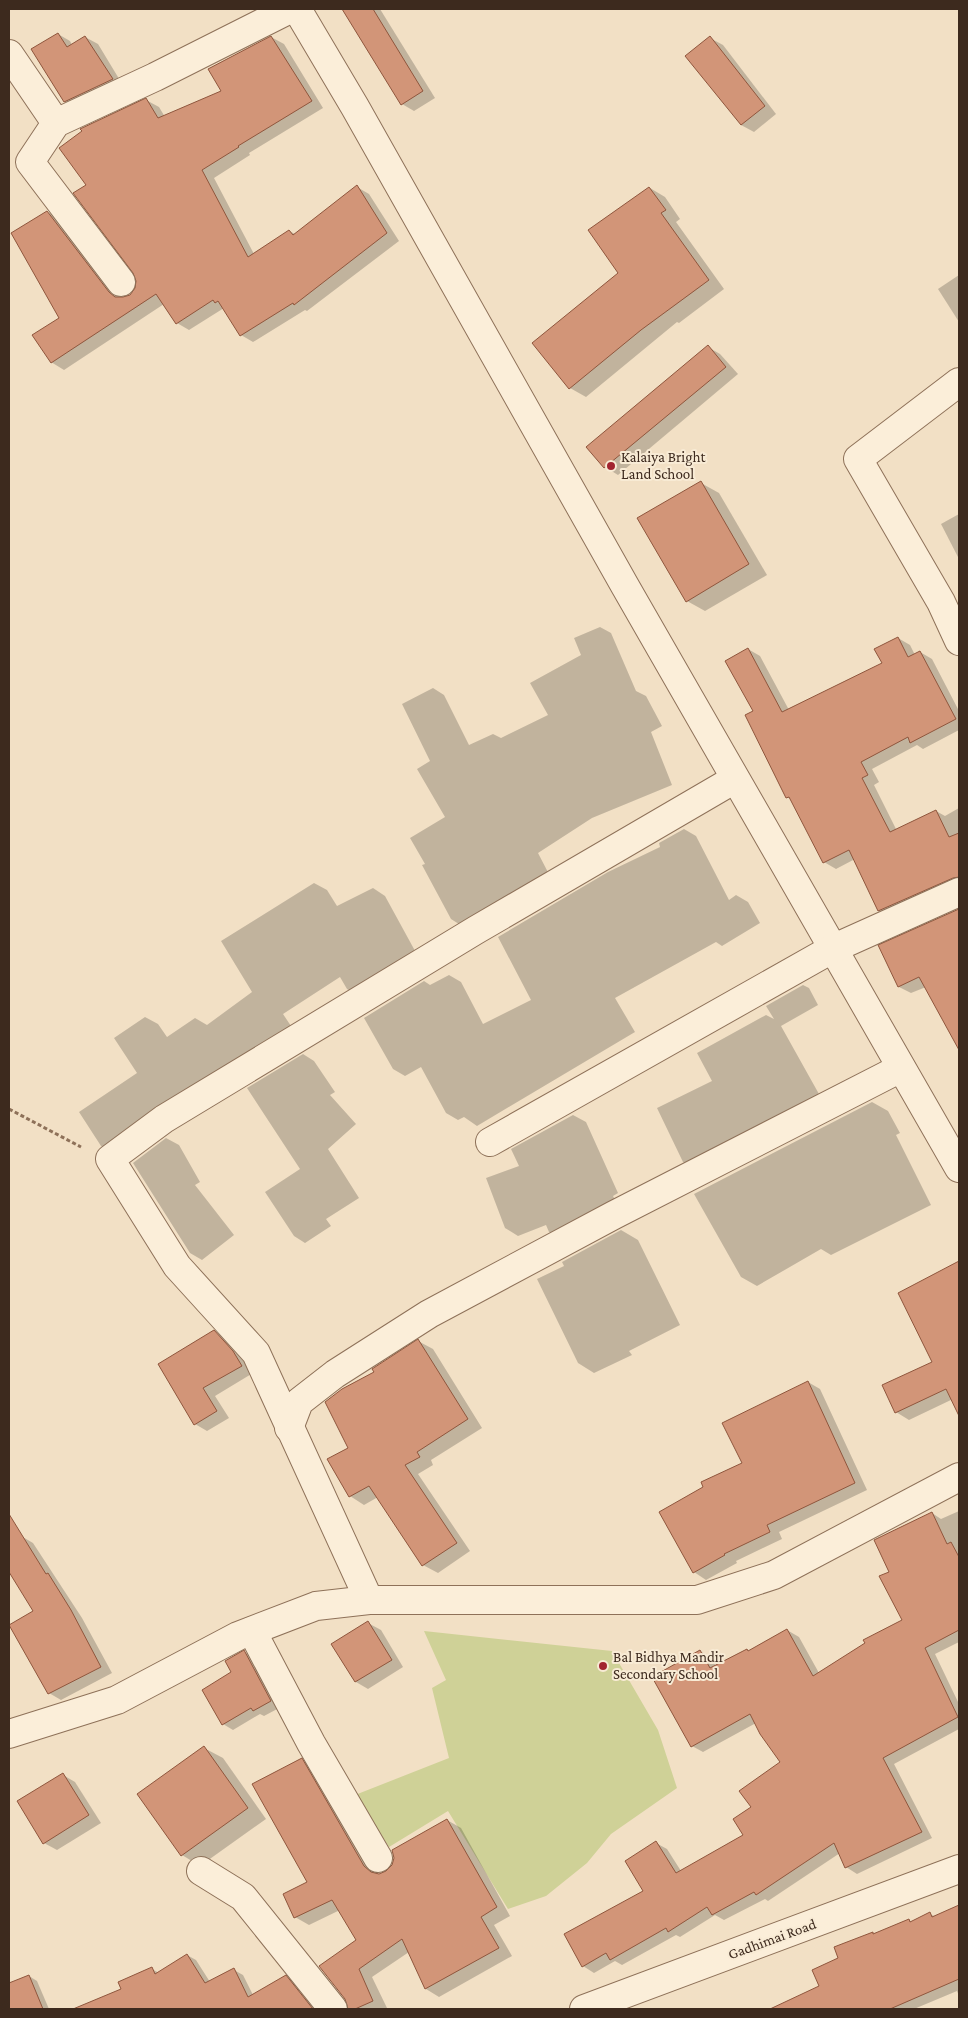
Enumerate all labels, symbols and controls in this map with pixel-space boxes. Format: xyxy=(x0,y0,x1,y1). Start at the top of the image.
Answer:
place label: Kalaiya Bright Land School xyxy=(621,449,707,482)
marker: Kalaiya Bright Land School xyxy=(605,460,617,472)
place label: Bal Bidhya Mandir Secondary School xyxy=(613,1649,725,1683)
marker: Bal Bidhya Mandir Secondary School xyxy=(597,1660,609,1672)
street label: Gadhimai Road xyxy=(726,1916,818,1962)

